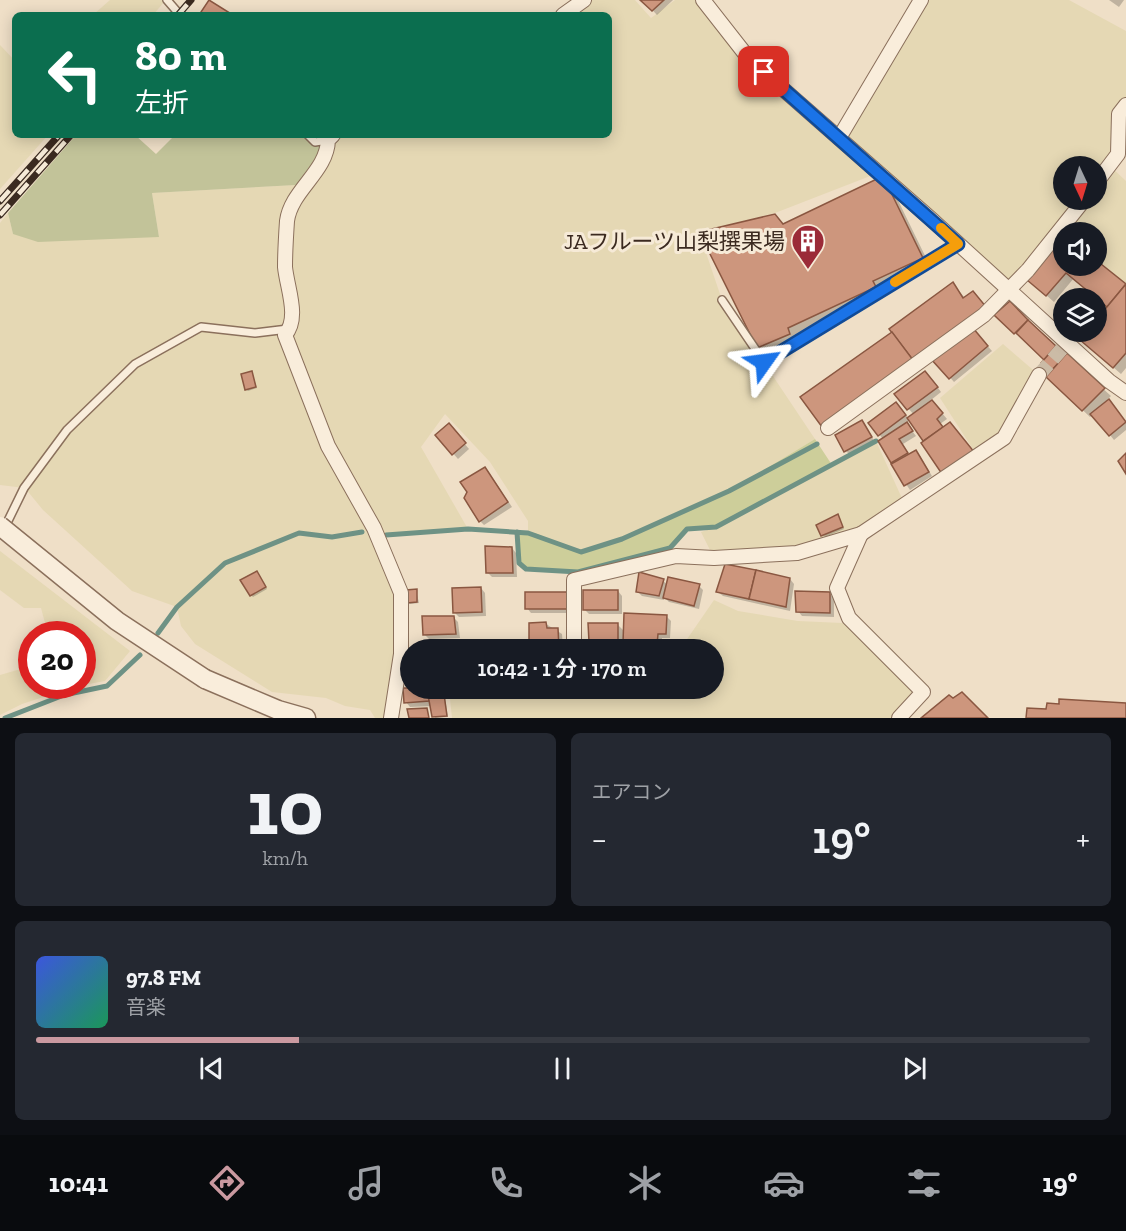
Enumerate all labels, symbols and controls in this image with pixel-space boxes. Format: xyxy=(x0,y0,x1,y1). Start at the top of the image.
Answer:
text: 80 m xyxy=(135,30,226,81)
icon: left xyxy=(36,36,114,114)
pin xyxy=(738,46,789,97)
icon: arrive xyxy=(747,55,780,88)
text: 左折 xyxy=(135,87,189,119)
north arrow xyxy=(1053,156,1107,210)
map controls xyxy=(1053,156,1107,342)
button: sound xyxy=(1053,222,1107,276)
building icon: JAフルーツ山梨撰果場 xyxy=(790,223,826,270)
place label: JAフルーツ山梨撰果場 xyxy=(564,228,785,255)
button: layers xyxy=(1053,288,1107,342)
position arrow xyxy=(732,330,796,394)
speed limit sign: 20 xyxy=(18,621,96,699)
text: 10:42 · 1 分 · 170 m xyxy=(478,655,646,682)
text: 10 xyxy=(247,760,323,854)
text: エアコン xyxy=(592,780,672,804)
text: 19° xyxy=(812,811,871,865)
text: − xyxy=(592,819,607,858)
text: + xyxy=(1076,819,1090,858)
text: km/h xyxy=(262,846,308,870)
text: 97.8 FM xyxy=(126,964,201,991)
text: 音楽 xyxy=(126,995,166,1019)
icon: previous xyxy=(195,1052,228,1085)
icon: pause xyxy=(546,1052,579,1085)
icon: next xyxy=(898,1052,931,1085)
icon: directions xyxy=(206,1162,248,1204)
icon: music xyxy=(345,1162,387,1204)
icon: phone xyxy=(485,1162,527,1204)
icon: climate xyxy=(624,1162,666,1204)
icon: car xyxy=(763,1162,805,1204)
icon: filters xyxy=(903,1162,945,1204)
text: 10:41 xyxy=(49,1167,108,1199)
text: 19° xyxy=(1042,1167,1077,1199)

